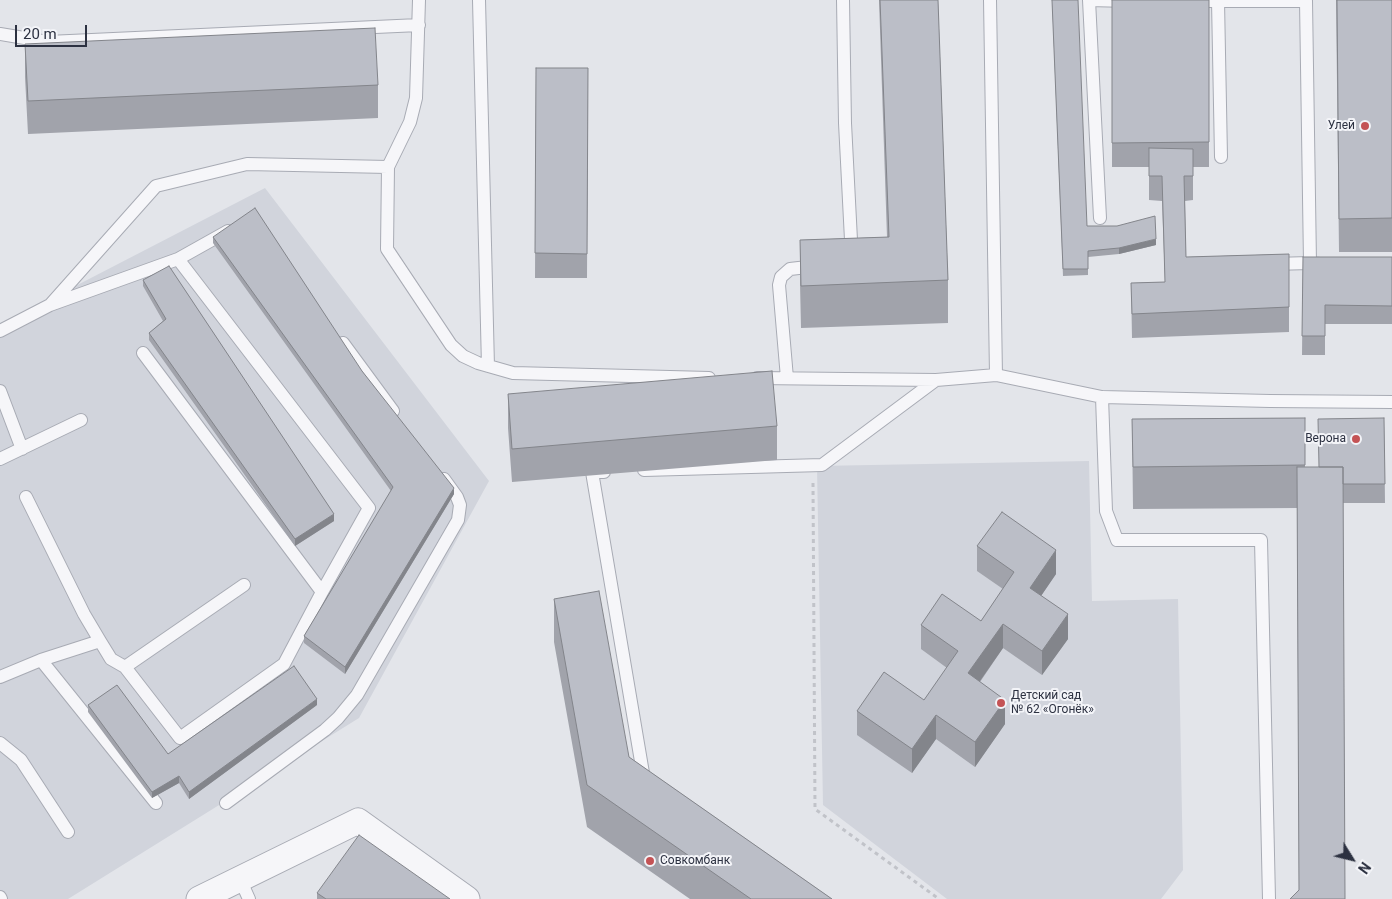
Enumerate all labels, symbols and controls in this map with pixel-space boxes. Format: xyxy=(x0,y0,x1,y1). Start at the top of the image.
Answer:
scale bar xyxy=(18,15,90,47)
text: 20 m xyxy=(23,25,57,43)
place label: Улей xyxy=(1328,119,1355,133)
marker: Улей xyxy=(1359,120,1371,132)
place label: Верона xyxy=(1305,432,1346,446)
marker: Верона xyxy=(1350,433,1362,445)
place label: Детский сад № 62 «Огонёк» xyxy=(1011,689,1094,717)
marker: Детский сад № 62 «Огонёк» xyxy=(995,697,1007,709)
north arrow xyxy=(1327,834,1377,884)
place label: Совкомбанк xyxy=(660,854,730,868)
marker: Совкомбанк xyxy=(644,855,656,867)
text: N xyxy=(1355,859,1374,877)

